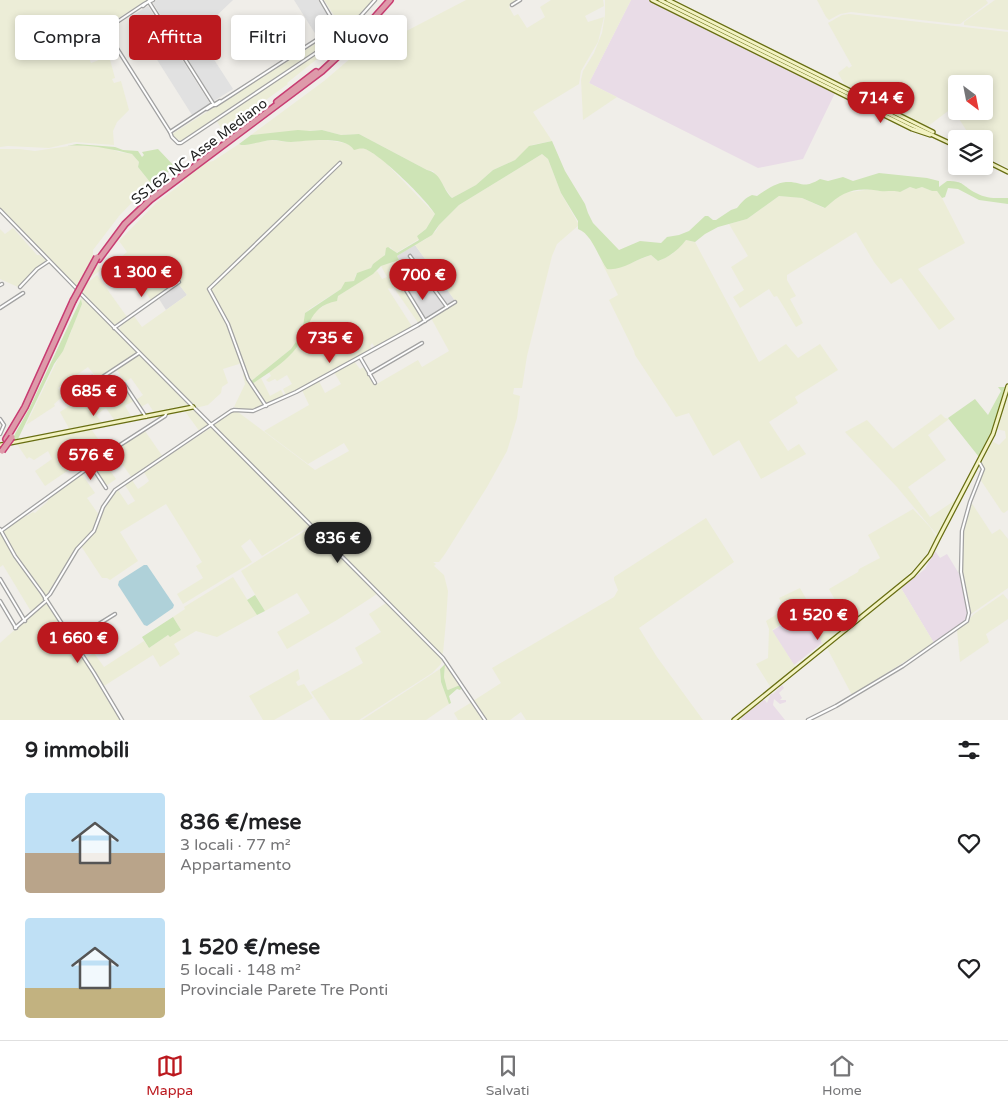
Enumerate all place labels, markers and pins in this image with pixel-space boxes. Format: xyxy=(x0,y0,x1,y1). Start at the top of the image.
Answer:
pin: 714 € xyxy=(846,82,916,124)
pin: 1 300 € xyxy=(96,256,188,298)
pin: 700 € xyxy=(388,258,458,301)
pin: 735 € xyxy=(295,322,365,364)
pin: 685 € xyxy=(59,374,129,417)
pin: 576 € xyxy=(56,438,126,481)
pin: 836 € xyxy=(303,522,373,564)
pin: 1 520 € xyxy=(772,598,864,641)
pin: 1 660 € xyxy=(32,622,124,664)

